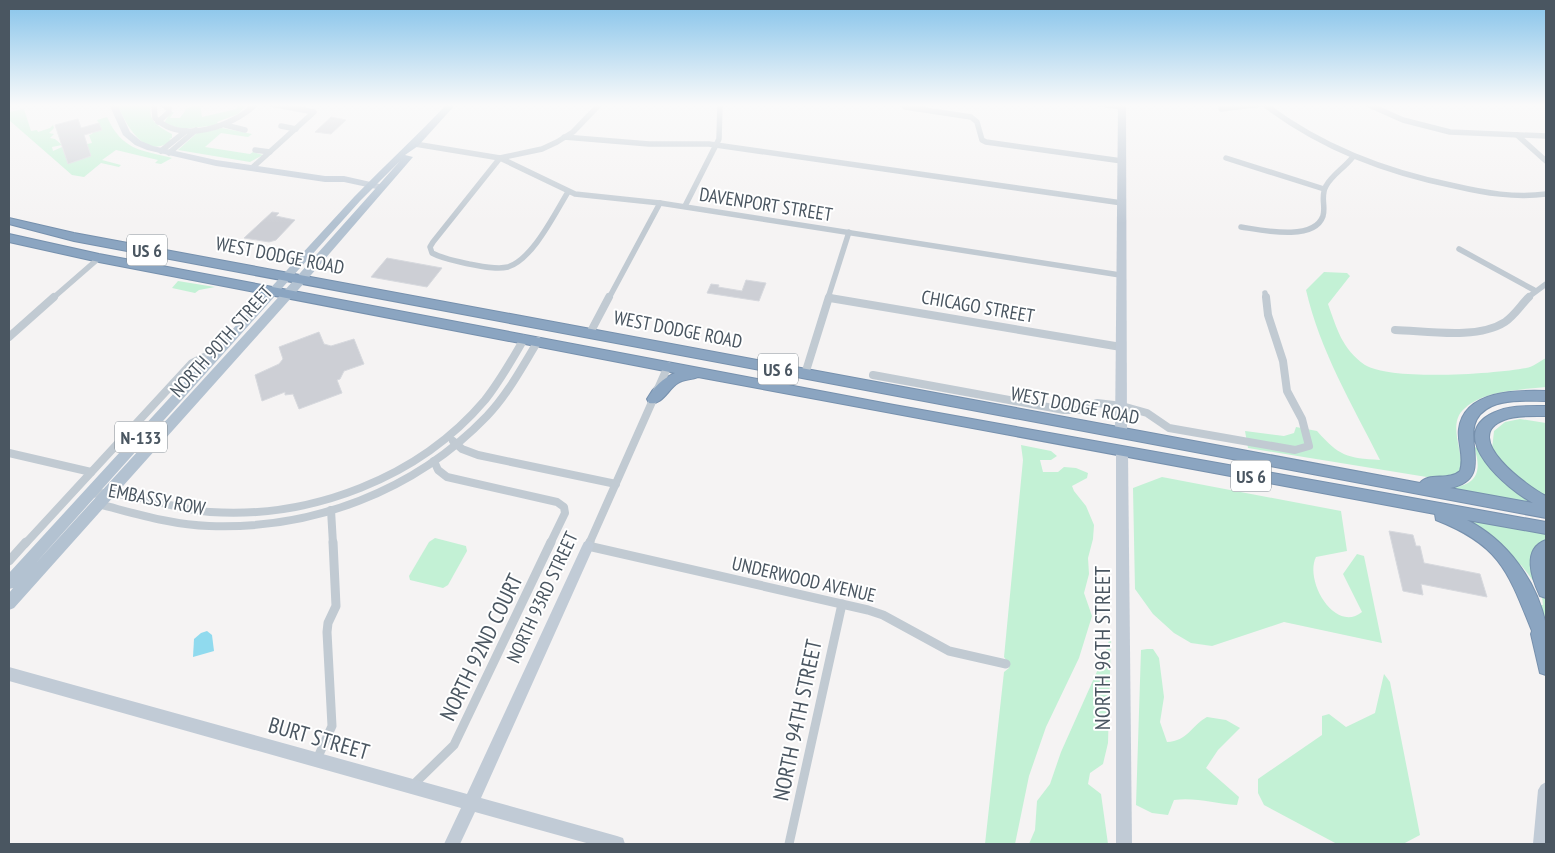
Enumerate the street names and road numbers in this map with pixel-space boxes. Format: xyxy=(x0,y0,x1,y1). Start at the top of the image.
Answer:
street label: DAVENPORT STREET xyxy=(698,182,835,226)
street label: WEST DODGE ROAD xyxy=(214,231,346,279)
road number: US 6 xyxy=(127,234,167,266)
street label: NORTH 90TH STREET xyxy=(165,280,278,402)
street label: CHICAGO STREET xyxy=(920,284,1037,328)
street label: WEST DODGE ROAD xyxy=(612,305,744,353)
road number: US 6 xyxy=(758,354,798,384)
street label: WEST DODGE ROAD xyxy=(1009,381,1141,429)
road number: N-133 xyxy=(115,422,167,452)
road number: US 6 xyxy=(1231,461,1271,492)
street label: EMBASSY ROW xyxy=(107,478,208,520)
street label: NORTH 93RD STREET xyxy=(501,527,583,667)
street label: UNDERWOOD AVENUE xyxy=(730,551,878,607)
street label: NORTH 96TH STREET xyxy=(1088,566,1116,730)
street label: NORTH 92ND COURT xyxy=(433,569,529,725)
street label: NORTH 94TH STREET xyxy=(766,637,828,803)
street label: BURT STREET xyxy=(265,710,373,766)

